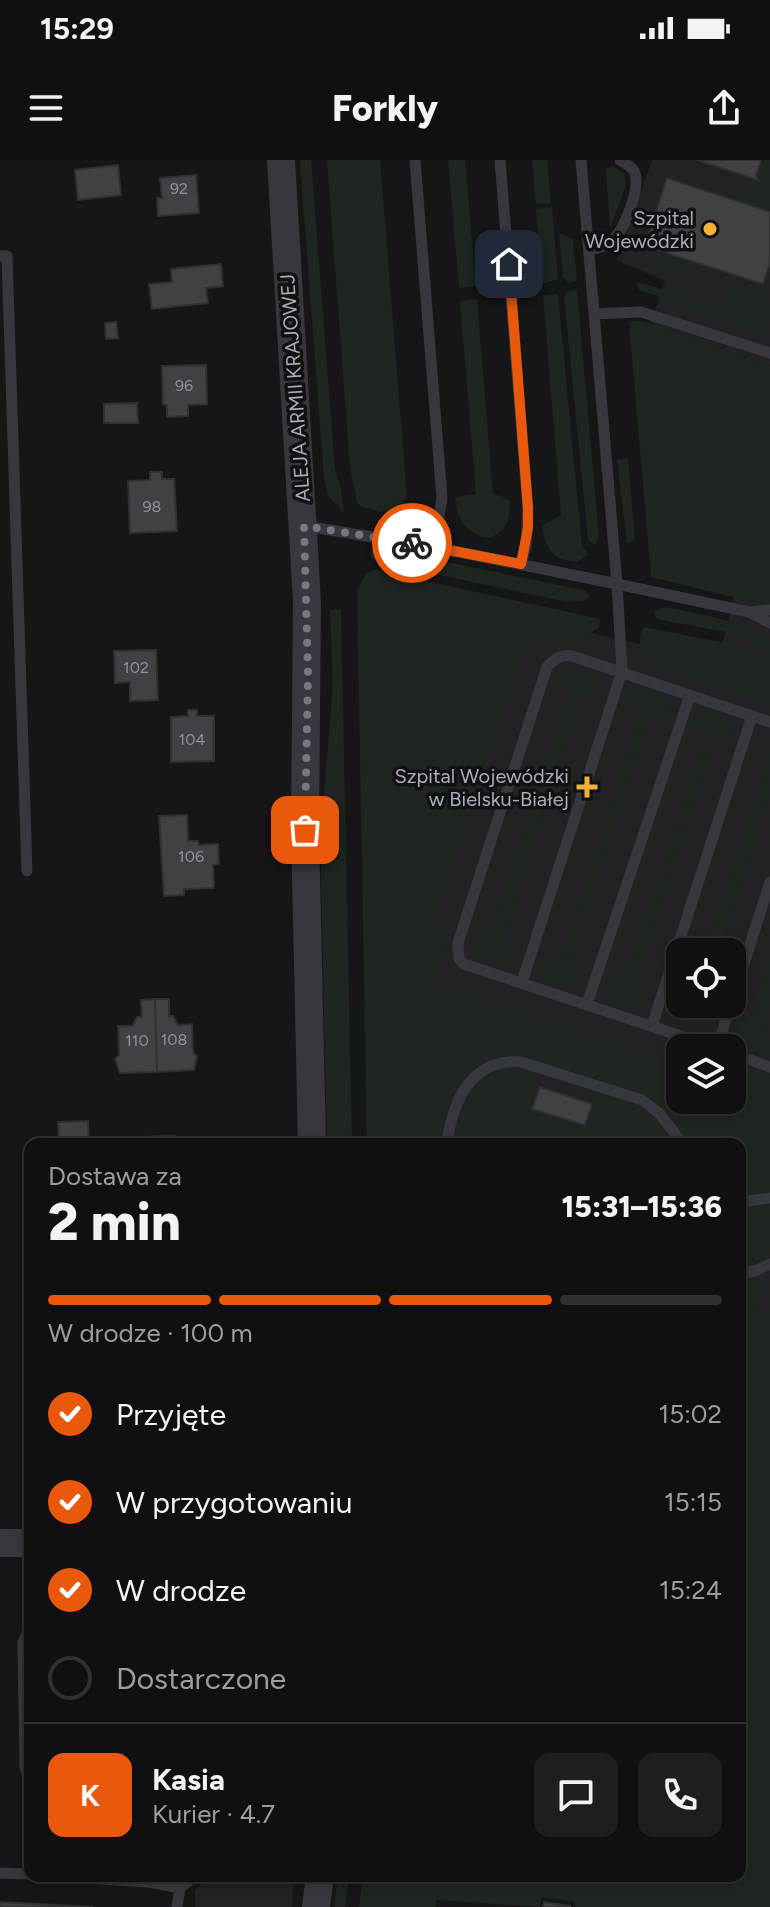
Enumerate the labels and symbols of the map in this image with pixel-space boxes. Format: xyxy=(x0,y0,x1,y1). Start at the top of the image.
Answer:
house number: 92 xyxy=(170,179,188,198)
place label: Szpital Wojewódzki xyxy=(585,206,694,253)
marker: Szpital Wojewódzki xyxy=(701,220,719,238)
pin xyxy=(475,230,543,298)
street label: ALEJA ARMII KRAJOWEJ xyxy=(275,273,315,503)
house number: 96 xyxy=(175,376,193,395)
house number: 98 xyxy=(143,497,161,516)
courier xyxy=(372,503,452,583)
house number: 102 xyxy=(123,658,149,677)
house number: 104 xyxy=(179,730,205,749)
place label: Szpital Wojewódzki w Bielsku-Białej xyxy=(394,764,569,811)
marker: Szpital Wojewódzki w Bielsku-Białej xyxy=(576,776,598,798)
pin xyxy=(271,796,339,864)
house number: 106 xyxy=(178,847,204,866)
house number: 108 xyxy=(161,1030,187,1049)
house number: 110 xyxy=(125,1031,149,1050)

